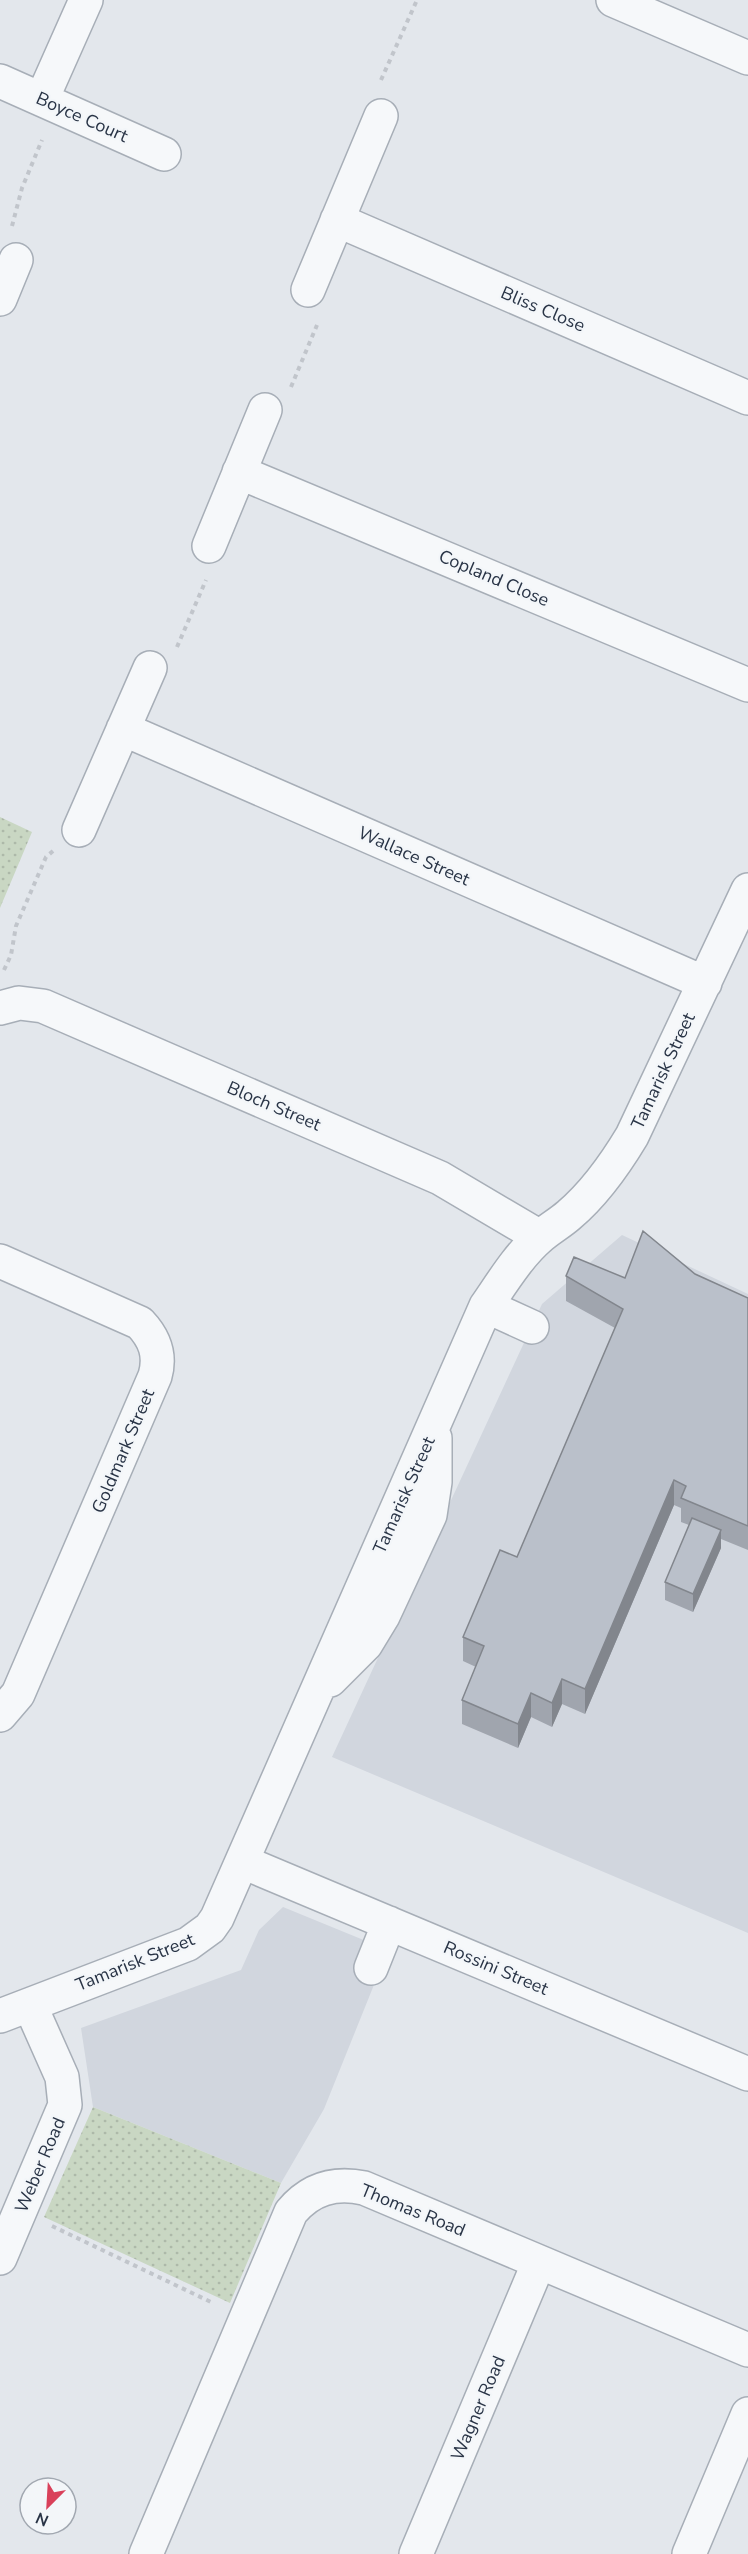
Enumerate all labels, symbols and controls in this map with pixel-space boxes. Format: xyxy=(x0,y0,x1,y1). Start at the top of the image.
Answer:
street label: Boyce Court xyxy=(32,86,132,148)
street label: Bliss Close xyxy=(497,281,589,337)
street label: Copland Close xyxy=(435,544,553,612)
street label: Wallace Street xyxy=(354,821,474,892)
street label: Tamarisk Street xyxy=(626,1008,701,1133)
street label: Bloch Street xyxy=(223,1075,325,1137)
street label: Goldmark Street xyxy=(86,1384,160,1517)
street label: Tamarisk Street xyxy=(367,1432,441,1557)
street label: Tamarisk Street xyxy=(72,1927,199,1997)
street label: Rossini Street xyxy=(440,1935,553,2001)
street label: Weber Road xyxy=(9,2114,71,2216)
street label: Thomas Road xyxy=(357,2178,469,2242)
street label: Wagner Road xyxy=(445,2352,511,2464)
north arrow xyxy=(18,2476,78,2536)
text: N xyxy=(32,2506,52,2531)

